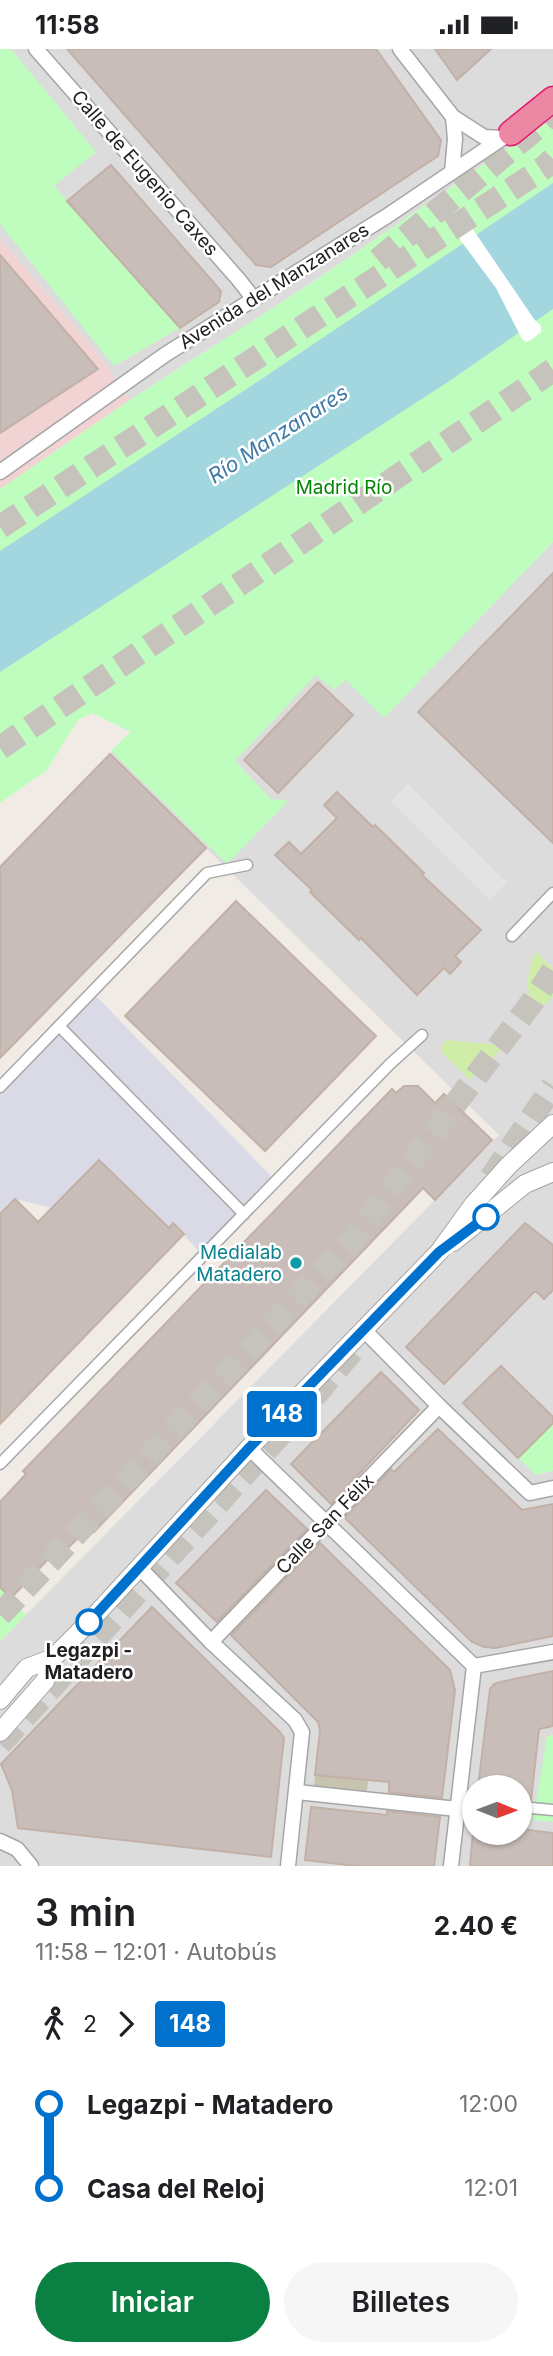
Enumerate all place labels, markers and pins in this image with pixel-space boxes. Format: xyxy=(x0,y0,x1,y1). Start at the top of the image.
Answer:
unlabelled marker xyxy=(473,1204,499,1230)
place label: Medialab Matadero xyxy=(196,1241,282,1286)
marker: Medialab Matadero xyxy=(288,1255,304,1271)
marker: Legazpi - Matadero xyxy=(76,1609,102,1635)
place label: Legazpi - Matadero xyxy=(44,1639,134,1684)

